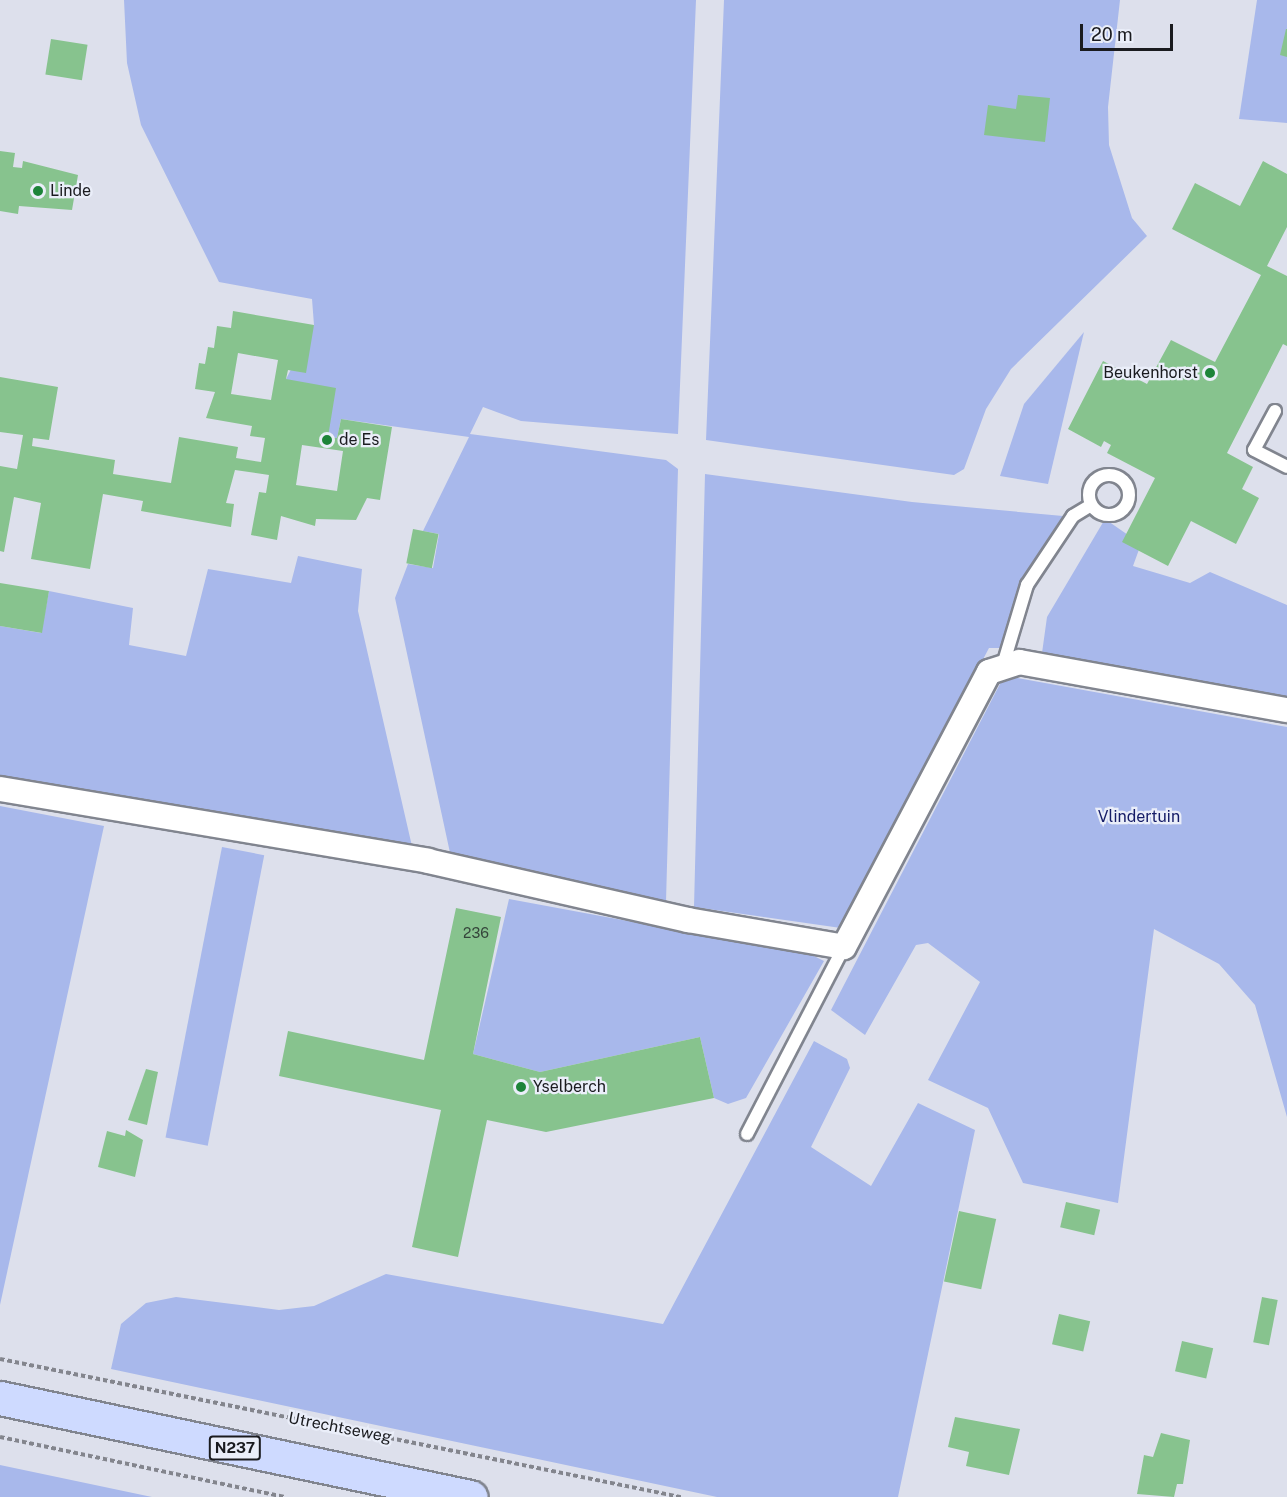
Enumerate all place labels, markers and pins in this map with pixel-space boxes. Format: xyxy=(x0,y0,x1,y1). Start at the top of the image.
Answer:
place label: Linde xyxy=(50,181,91,201)
marker: Linde xyxy=(31,184,45,198)
place label: Beukenhorst xyxy=(1103,363,1198,383)
marker: Beukenhorst xyxy=(1203,366,1217,380)
place label: de Es xyxy=(339,430,379,450)
marker: de Es xyxy=(320,433,334,447)
place label: Yselberch xyxy=(533,1077,606,1097)
marker: Yselberch xyxy=(514,1080,528,1094)

